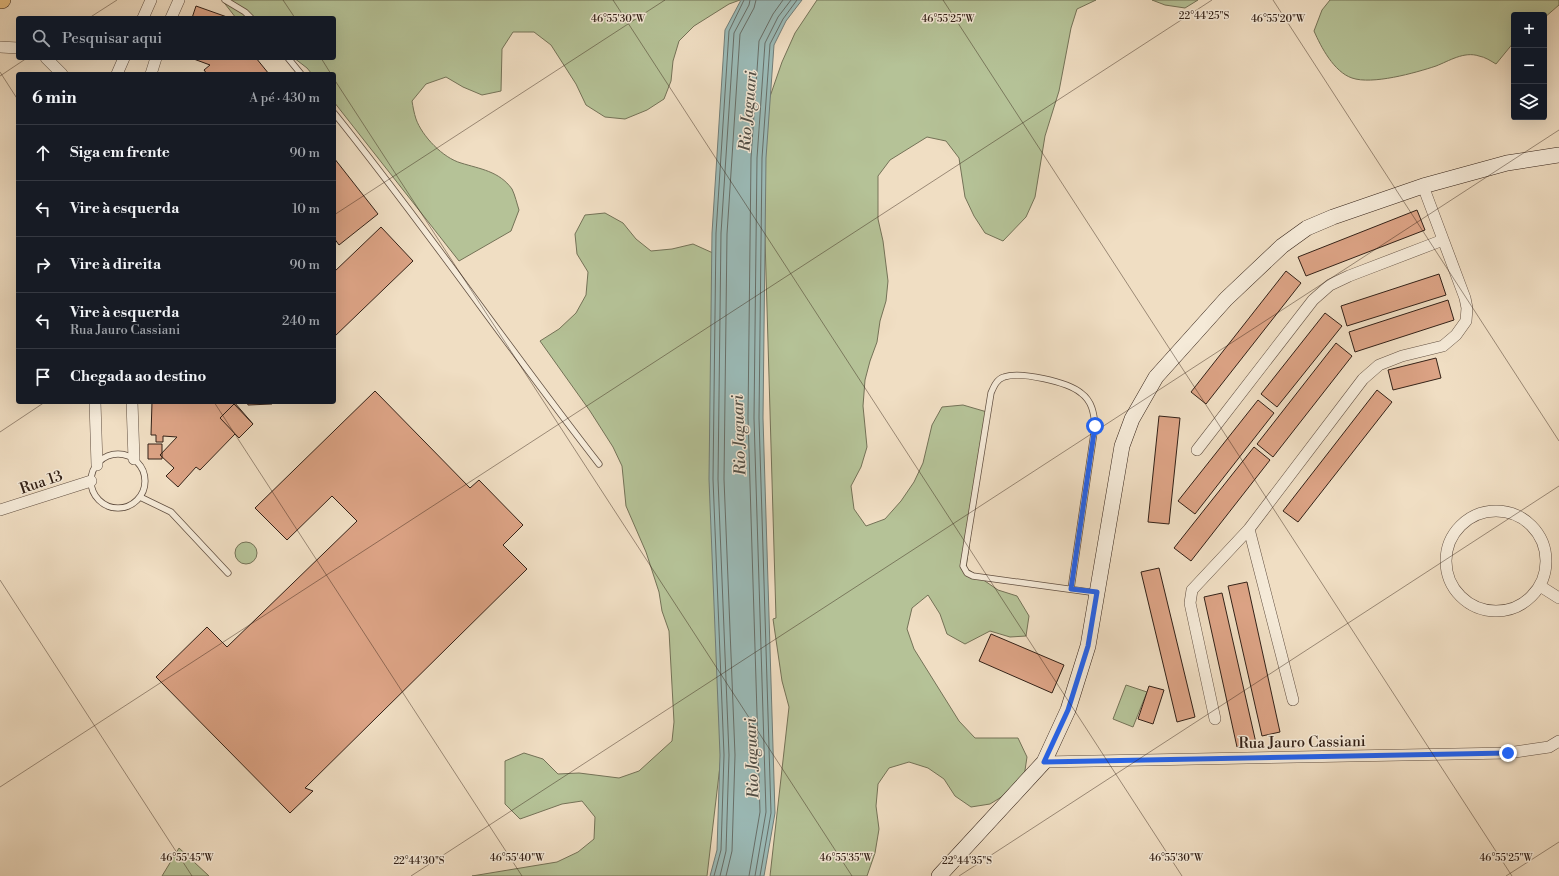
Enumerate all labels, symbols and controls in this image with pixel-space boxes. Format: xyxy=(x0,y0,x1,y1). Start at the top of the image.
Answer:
text: 22°44'25"S xyxy=(1179,10,1229,22)
map controls xyxy=(1511,12,1547,120)
button: + xyxy=(1511,12,1547,48)
text: 46°55'30"W xyxy=(591,13,646,25)
text: 46°55'25"W xyxy=(921,13,975,25)
text: 46°55'20"W xyxy=(1251,13,1306,25)
search box xyxy=(16,16,336,60)
icon: search xyxy=(30,27,52,49)
text: Pesquisar aqui xyxy=(62,29,162,48)
button: − xyxy=(1511,48,1547,84)
water label: Rio Jaguari xyxy=(734,70,761,153)
button: layers xyxy=(1511,84,1547,120)
text: 6 min xyxy=(32,87,77,109)
text: A pé · 430 m xyxy=(249,90,320,106)
icon: ahead xyxy=(32,142,54,164)
text: Siga em frente xyxy=(70,143,170,162)
text: 90 m xyxy=(289,145,320,161)
icon: left xyxy=(32,198,54,220)
text: Vire à esquerda xyxy=(70,199,179,218)
text: 10 m xyxy=(292,201,320,217)
icon: right xyxy=(32,254,54,276)
text: Vire à direita xyxy=(70,255,161,274)
text: 90 m xyxy=(289,257,320,273)
text: Vire à esquerda xyxy=(70,303,179,322)
icon: left xyxy=(32,310,54,332)
text: 240 m xyxy=(282,313,320,329)
text: Rua Jauro Cassiani xyxy=(70,322,180,338)
icon: arrive xyxy=(32,366,54,388)
text: Chegada ao destino xyxy=(70,367,206,386)
water label: Rio Jaguari xyxy=(728,394,750,477)
route start xyxy=(1086,417,1104,435)
street label: Rua 13 xyxy=(17,466,65,499)
water label: Rio Jaguari xyxy=(741,717,763,800)
street label: Rua Jauro Cassiani xyxy=(1238,732,1366,753)
route end xyxy=(1499,744,1517,762)
text: 46°55'45"W xyxy=(160,852,215,864)
text: 46°55'40"W xyxy=(490,852,545,864)
text: 46°55'35"W xyxy=(820,852,873,864)
text: 46°55'30"W xyxy=(1149,852,1204,864)
text: 46°55'25"W xyxy=(1479,852,1533,864)
text: 22°44'30"S xyxy=(393,855,445,867)
text: 22°44'35"S xyxy=(942,855,992,867)

